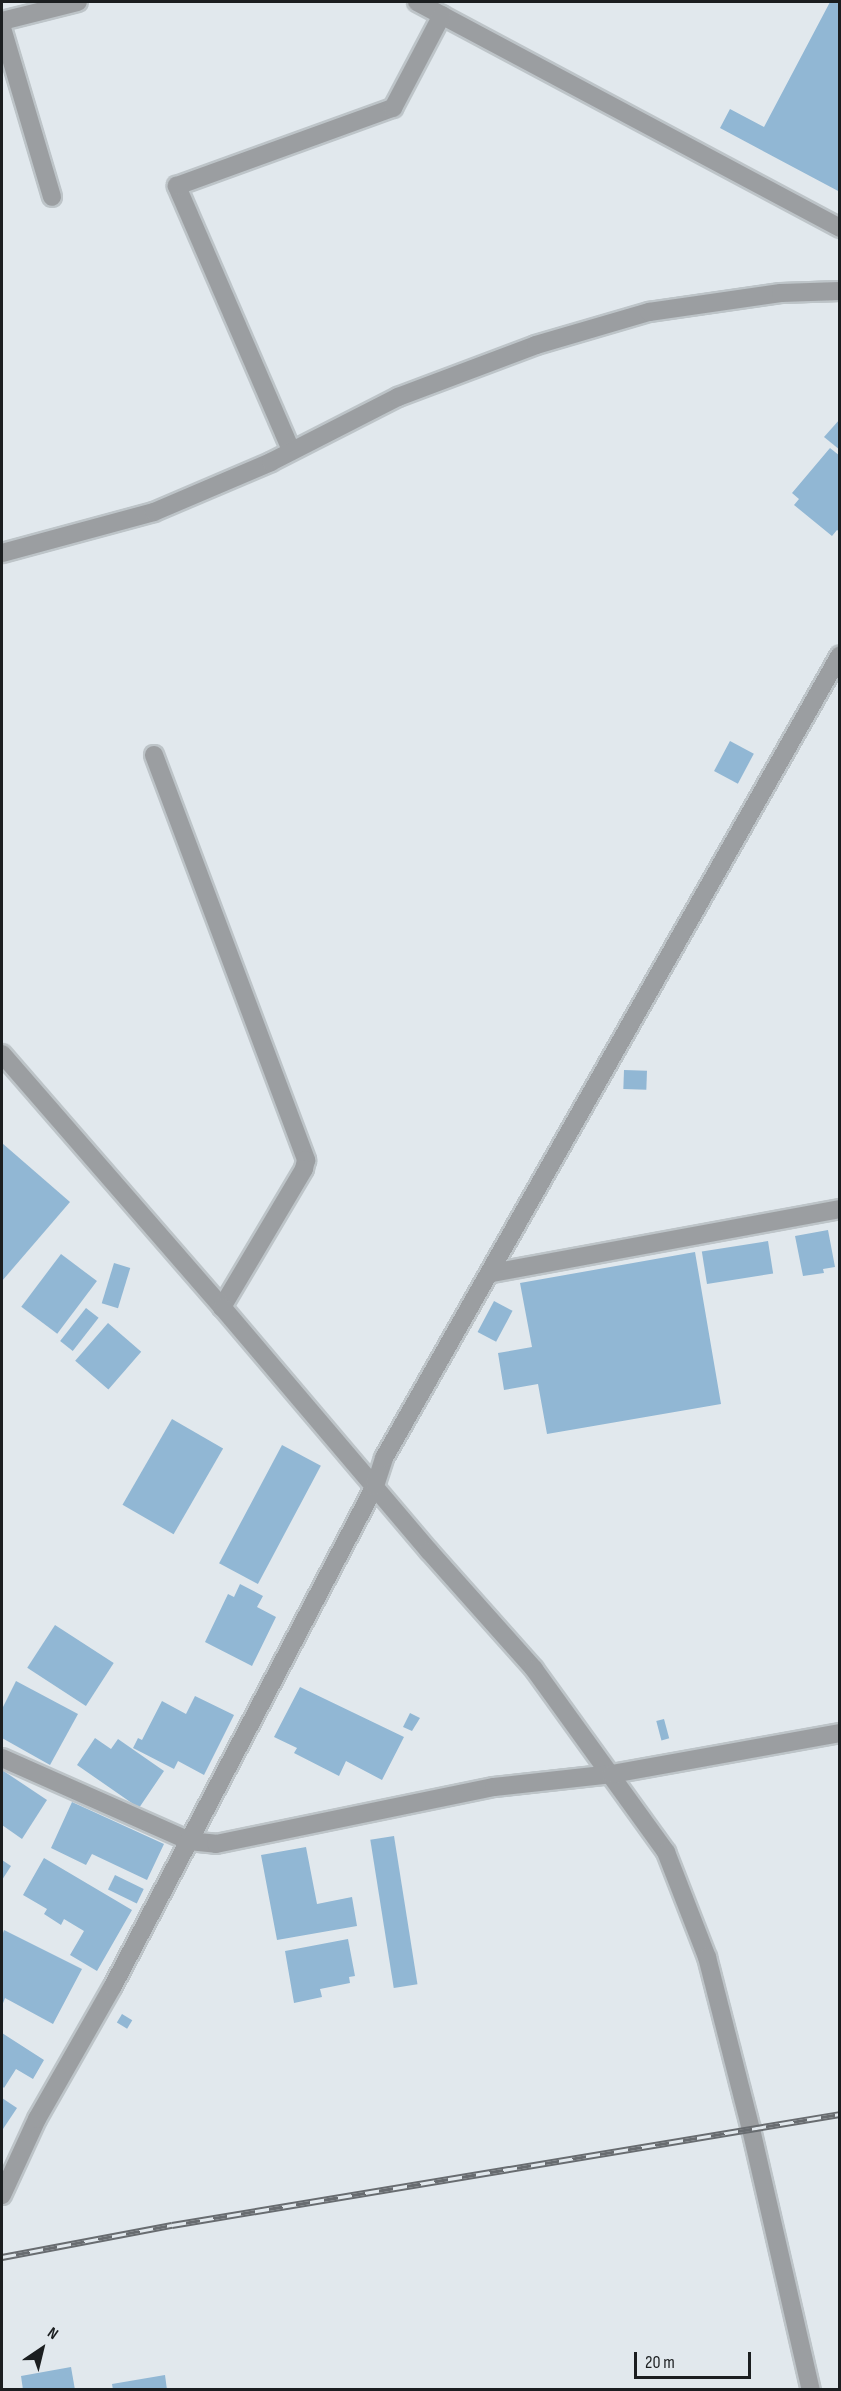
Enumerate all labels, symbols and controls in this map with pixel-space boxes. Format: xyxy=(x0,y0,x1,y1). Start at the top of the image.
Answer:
north arrow xyxy=(12,2319,72,2379)
text: N xyxy=(44,2324,62,2344)
scale bar xyxy=(637,2340,754,2378)
text: 20 m xyxy=(645,2352,675,2373)

